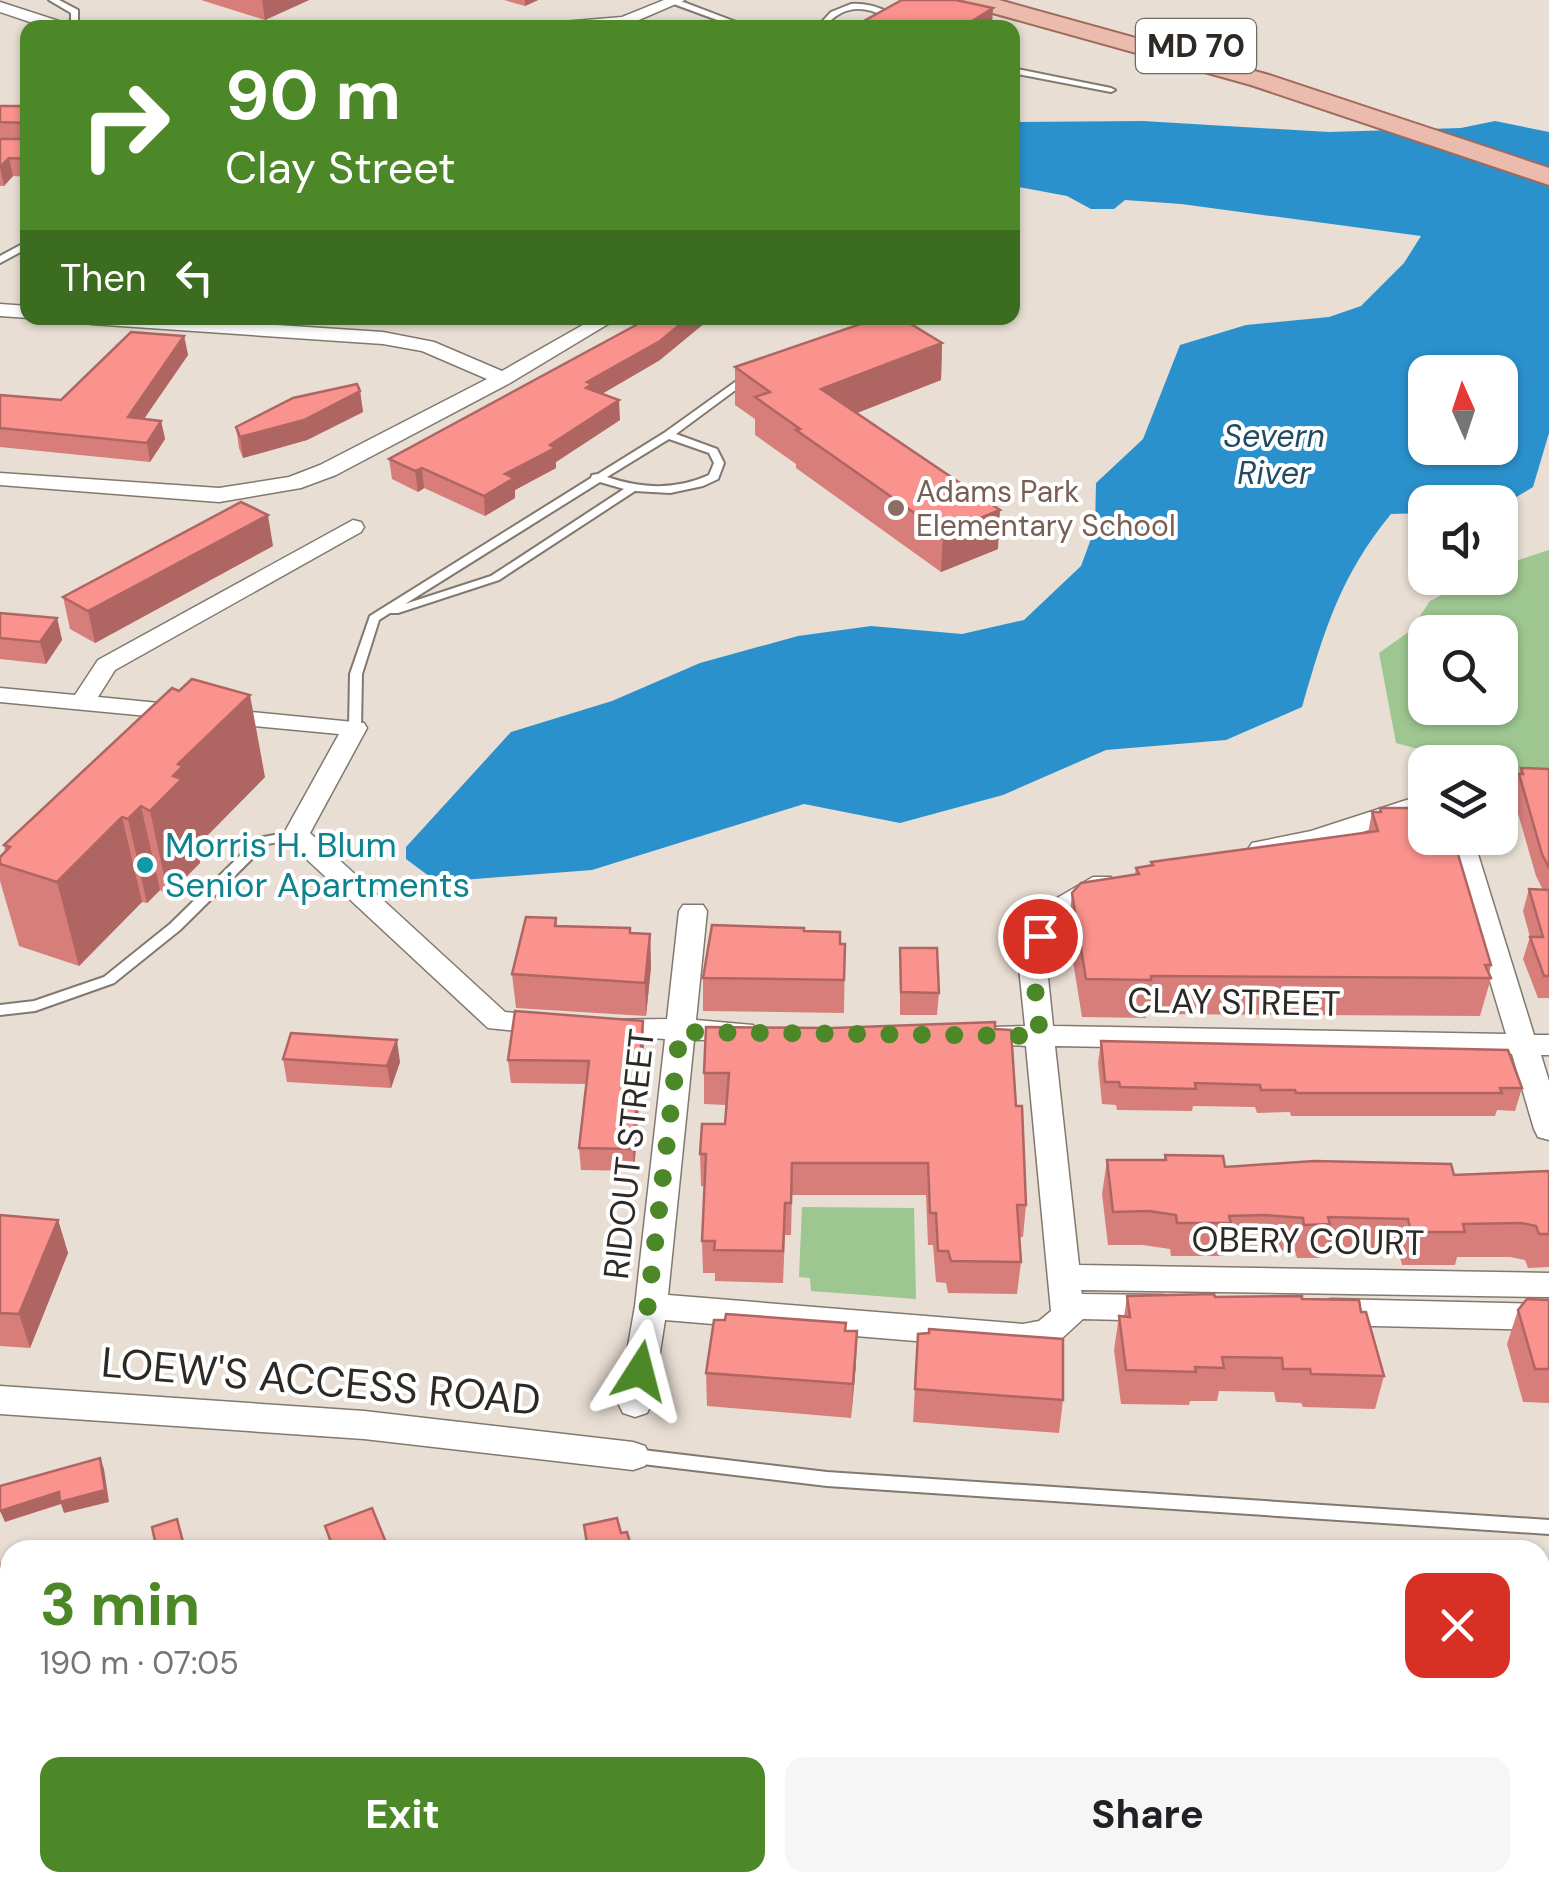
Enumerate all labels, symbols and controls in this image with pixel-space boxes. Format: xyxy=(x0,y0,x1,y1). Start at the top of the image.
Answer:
road number: MD 70 xyxy=(1136,19,1256,73)
text: 90 m xyxy=(225,50,401,141)
icon: right xyxy=(60,60,190,190)
text: Clay Street xyxy=(225,138,456,197)
icon: left xyxy=(167,250,222,305)
text: Then xyxy=(60,253,147,303)
north arrow xyxy=(1408,355,1518,465)
map controls xyxy=(1408,355,1518,855)
water label: Severn River xyxy=(1223,415,1325,494)
place label: Adams Park Elementary School xyxy=(916,472,1176,545)
button: sound xyxy=(1408,485,1518,595)
marker: Adams Park Elementary School xyxy=(885,497,907,519)
button: search xyxy=(1408,615,1518,725)
button: layers xyxy=(1408,745,1518,855)
place label: Morris H. Blum Senior Apartments xyxy=(165,822,470,908)
marker: Morris H. Blum Senior Apartments xyxy=(134,854,156,876)
pin xyxy=(998,894,1083,979)
icon: arrive xyxy=(1013,909,1068,964)
street label: CLAY STREET xyxy=(1127,977,1341,1027)
street label: RIDOUT STREET xyxy=(593,1027,665,1281)
street label: OBERY COURT xyxy=(1191,1216,1425,1266)
position arrow xyxy=(588,1319,692,1423)
street label: LOEW'S ACCESS ROAD xyxy=(99,1334,543,1428)
text: 3 min xyxy=(40,1565,200,1644)
button: close xyxy=(1405,1573,1510,1678)
text: 190 m · 07:05 xyxy=(40,1642,239,1684)
button: Exit xyxy=(40,1757,765,1872)
button: Share xyxy=(785,1757,1510,1872)

